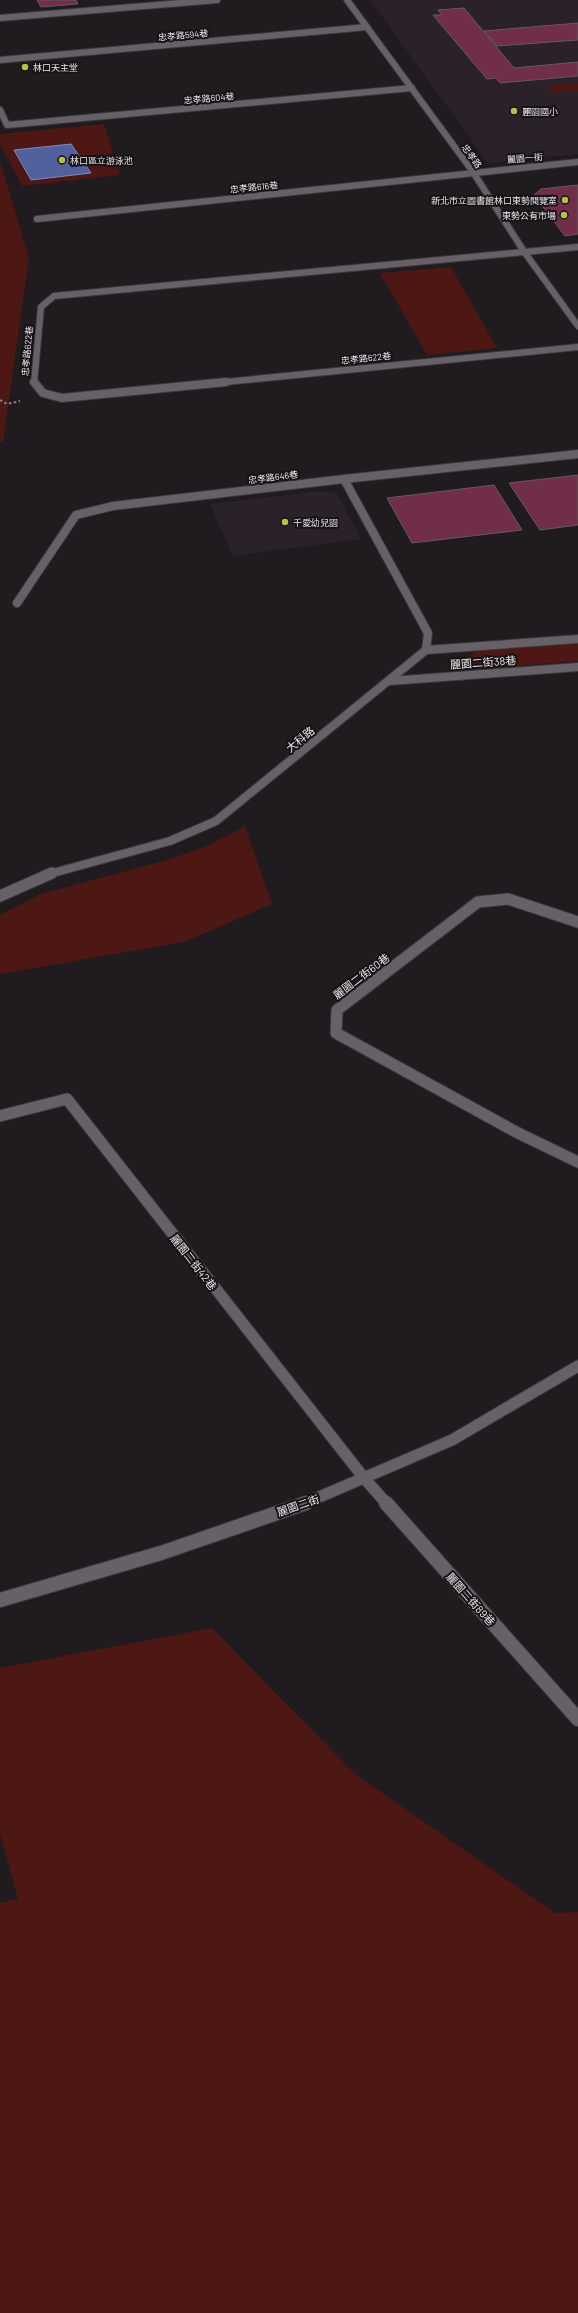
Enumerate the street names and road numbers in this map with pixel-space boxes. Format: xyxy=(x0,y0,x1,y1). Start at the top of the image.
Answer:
street label: 忠孝路594巷 xyxy=(157,27,209,43)
street label: 忠孝路604巷 xyxy=(183,90,235,106)
street label: 忠孝路 xyxy=(460,142,484,170)
street label: 麗園一街 xyxy=(507,151,543,165)
street label: 忠孝路616巷 xyxy=(229,179,279,195)
street label: 忠孝路622巷 xyxy=(19,325,35,377)
street label: 忠孝路622巷 xyxy=(340,350,392,366)
street label: 忠孝路646巷 xyxy=(247,468,299,486)
street label: 麗園二街38巷 xyxy=(449,653,517,671)
street label: 大科路 xyxy=(283,724,317,754)
street label: 麗園二街60巷 xyxy=(330,951,392,1001)
street label: 麗園二街42巷 xyxy=(168,1232,220,1292)
street label: 麗園二街 xyxy=(275,1492,321,1518)
street label: 麗園二街89巷 xyxy=(444,1570,498,1628)

